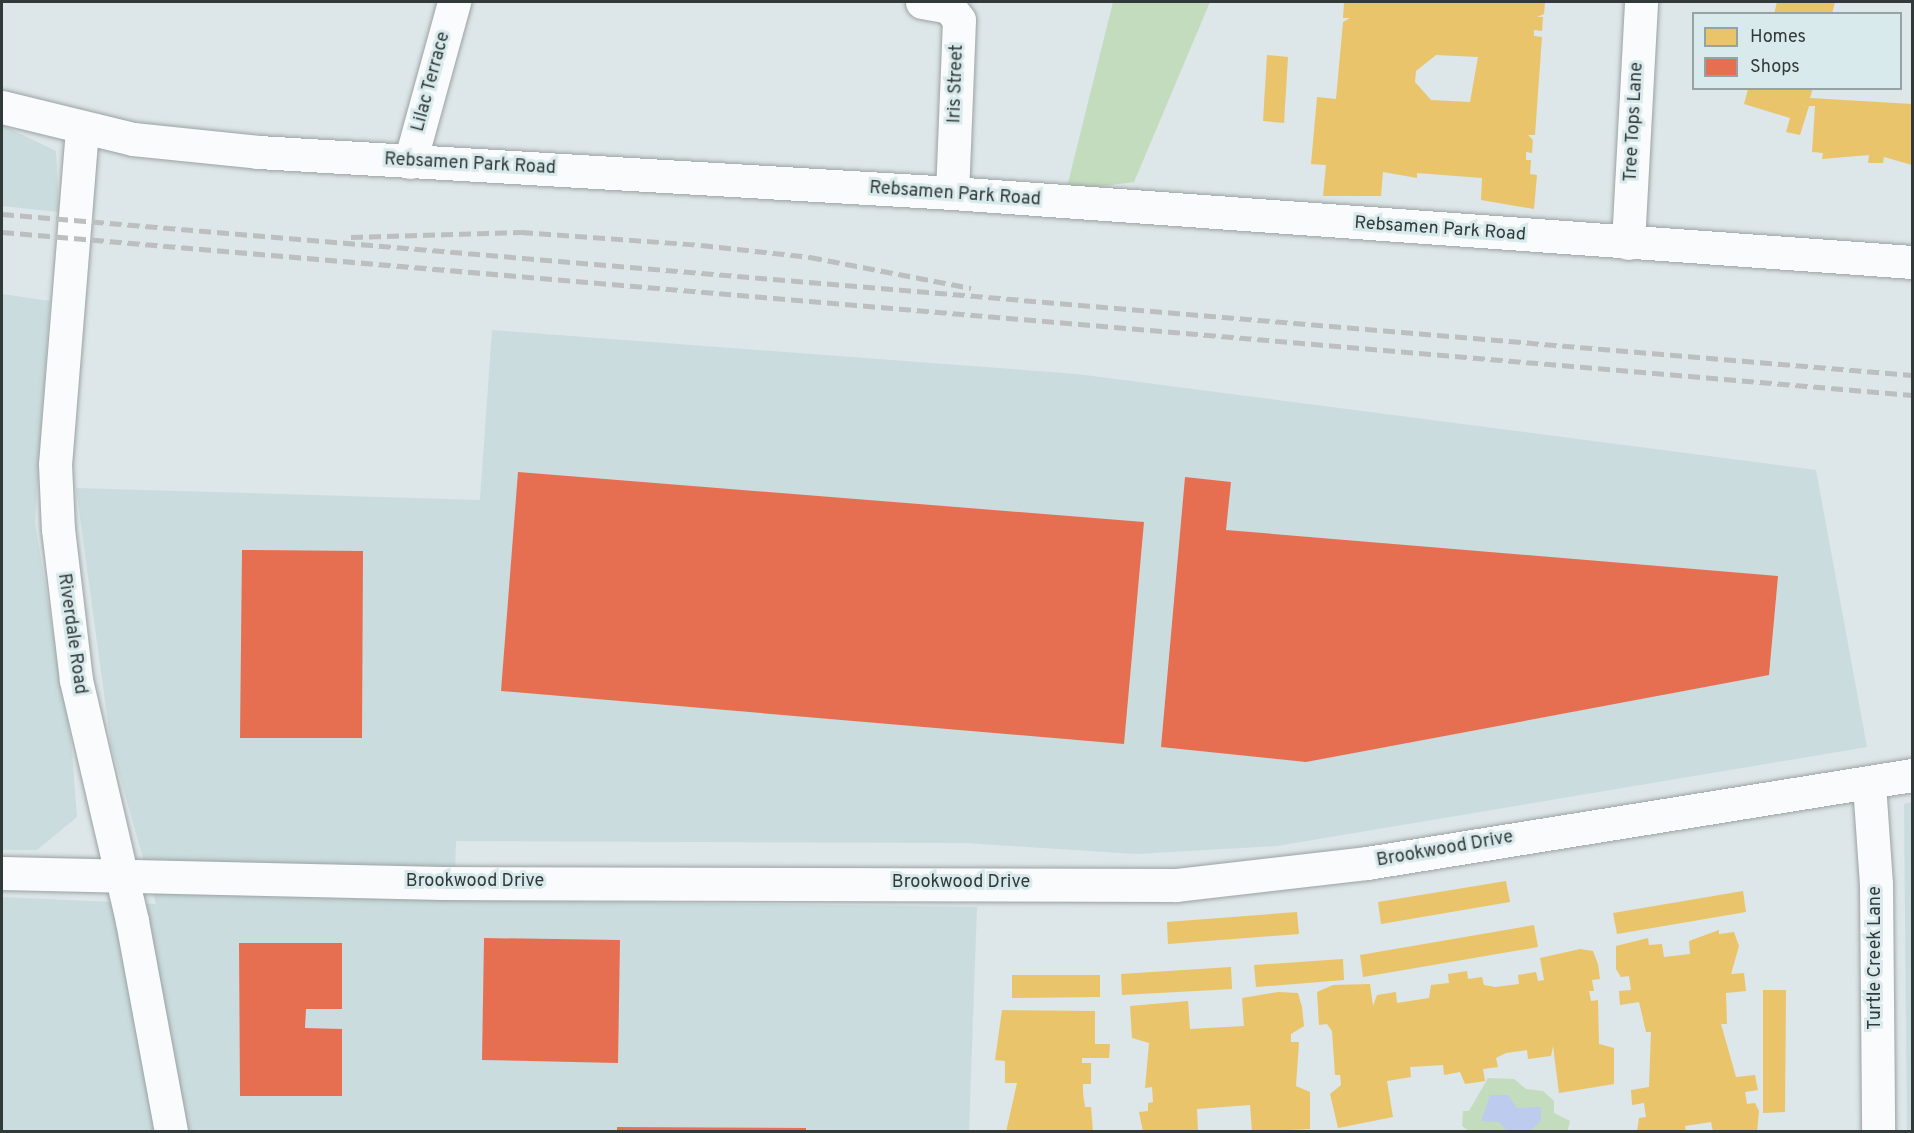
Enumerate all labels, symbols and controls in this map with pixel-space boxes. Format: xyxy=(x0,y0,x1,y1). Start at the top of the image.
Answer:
legend xyxy=(1692,12,1902,90)
text: Homes xyxy=(1750,26,1806,49)
street label: Lilac Terrace xyxy=(408,29,456,135)
street label: Iris Street xyxy=(945,44,969,124)
text: Shops xyxy=(1750,56,1800,79)
street label: Tree Tops Lane xyxy=(1621,61,1649,183)
street label: Rebsamen Park Road xyxy=(384,150,556,180)
street label: Rebsamen Park Road xyxy=(869,178,1041,212)
street label: Rebsamen Park Road xyxy=(1354,213,1526,247)
street label: Riverdale Road xyxy=(52,572,90,696)
street label: Brookwood Drive xyxy=(1375,827,1515,873)
street label: Brookwood Drive xyxy=(406,871,544,893)
street label: Brookwood Drive xyxy=(892,872,1030,894)
street label: Turtle Creek Lane xyxy=(1865,886,1887,1030)

